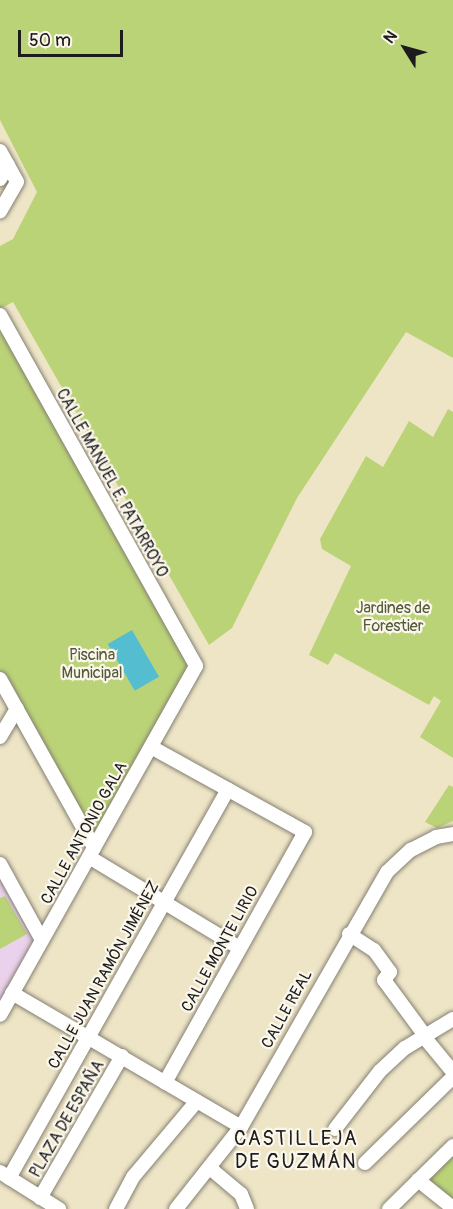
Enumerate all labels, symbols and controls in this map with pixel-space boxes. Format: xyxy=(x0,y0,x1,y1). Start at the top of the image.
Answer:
scale bar xyxy=(21,18,126,56)
north arrow xyxy=(375,18,435,78)
text: N xyxy=(379,27,402,48)
text: 50 m xyxy=(29,29,71,52)
street label: CALLE MANUEL E. PATARROYO xyxy=(52,385,172,581)
park label: Jardines de Forestier xyxy=(356,598,430,636)
park label: Piscina Municipal xyxy=(61,645,123,683)
street label: CALLE ANTONIO GALA xyxy=(37,759,131,907)
street label: CALLE JUAN RAMÓN JIMÉNEZ xyxy=(44,878,164,1072)
street label: CALLE MONTE LIRIO xyxy=(177,883,263,1015)
street label: CALLE REAL xyxy=(257,966,317,1052)
street label: PLAZA DE ESPAÑA xyxy=(26,1057,108,1181)
district label: CASTILLEJA DE GUZMÁN xyxy=(234,1127,358,1174)

